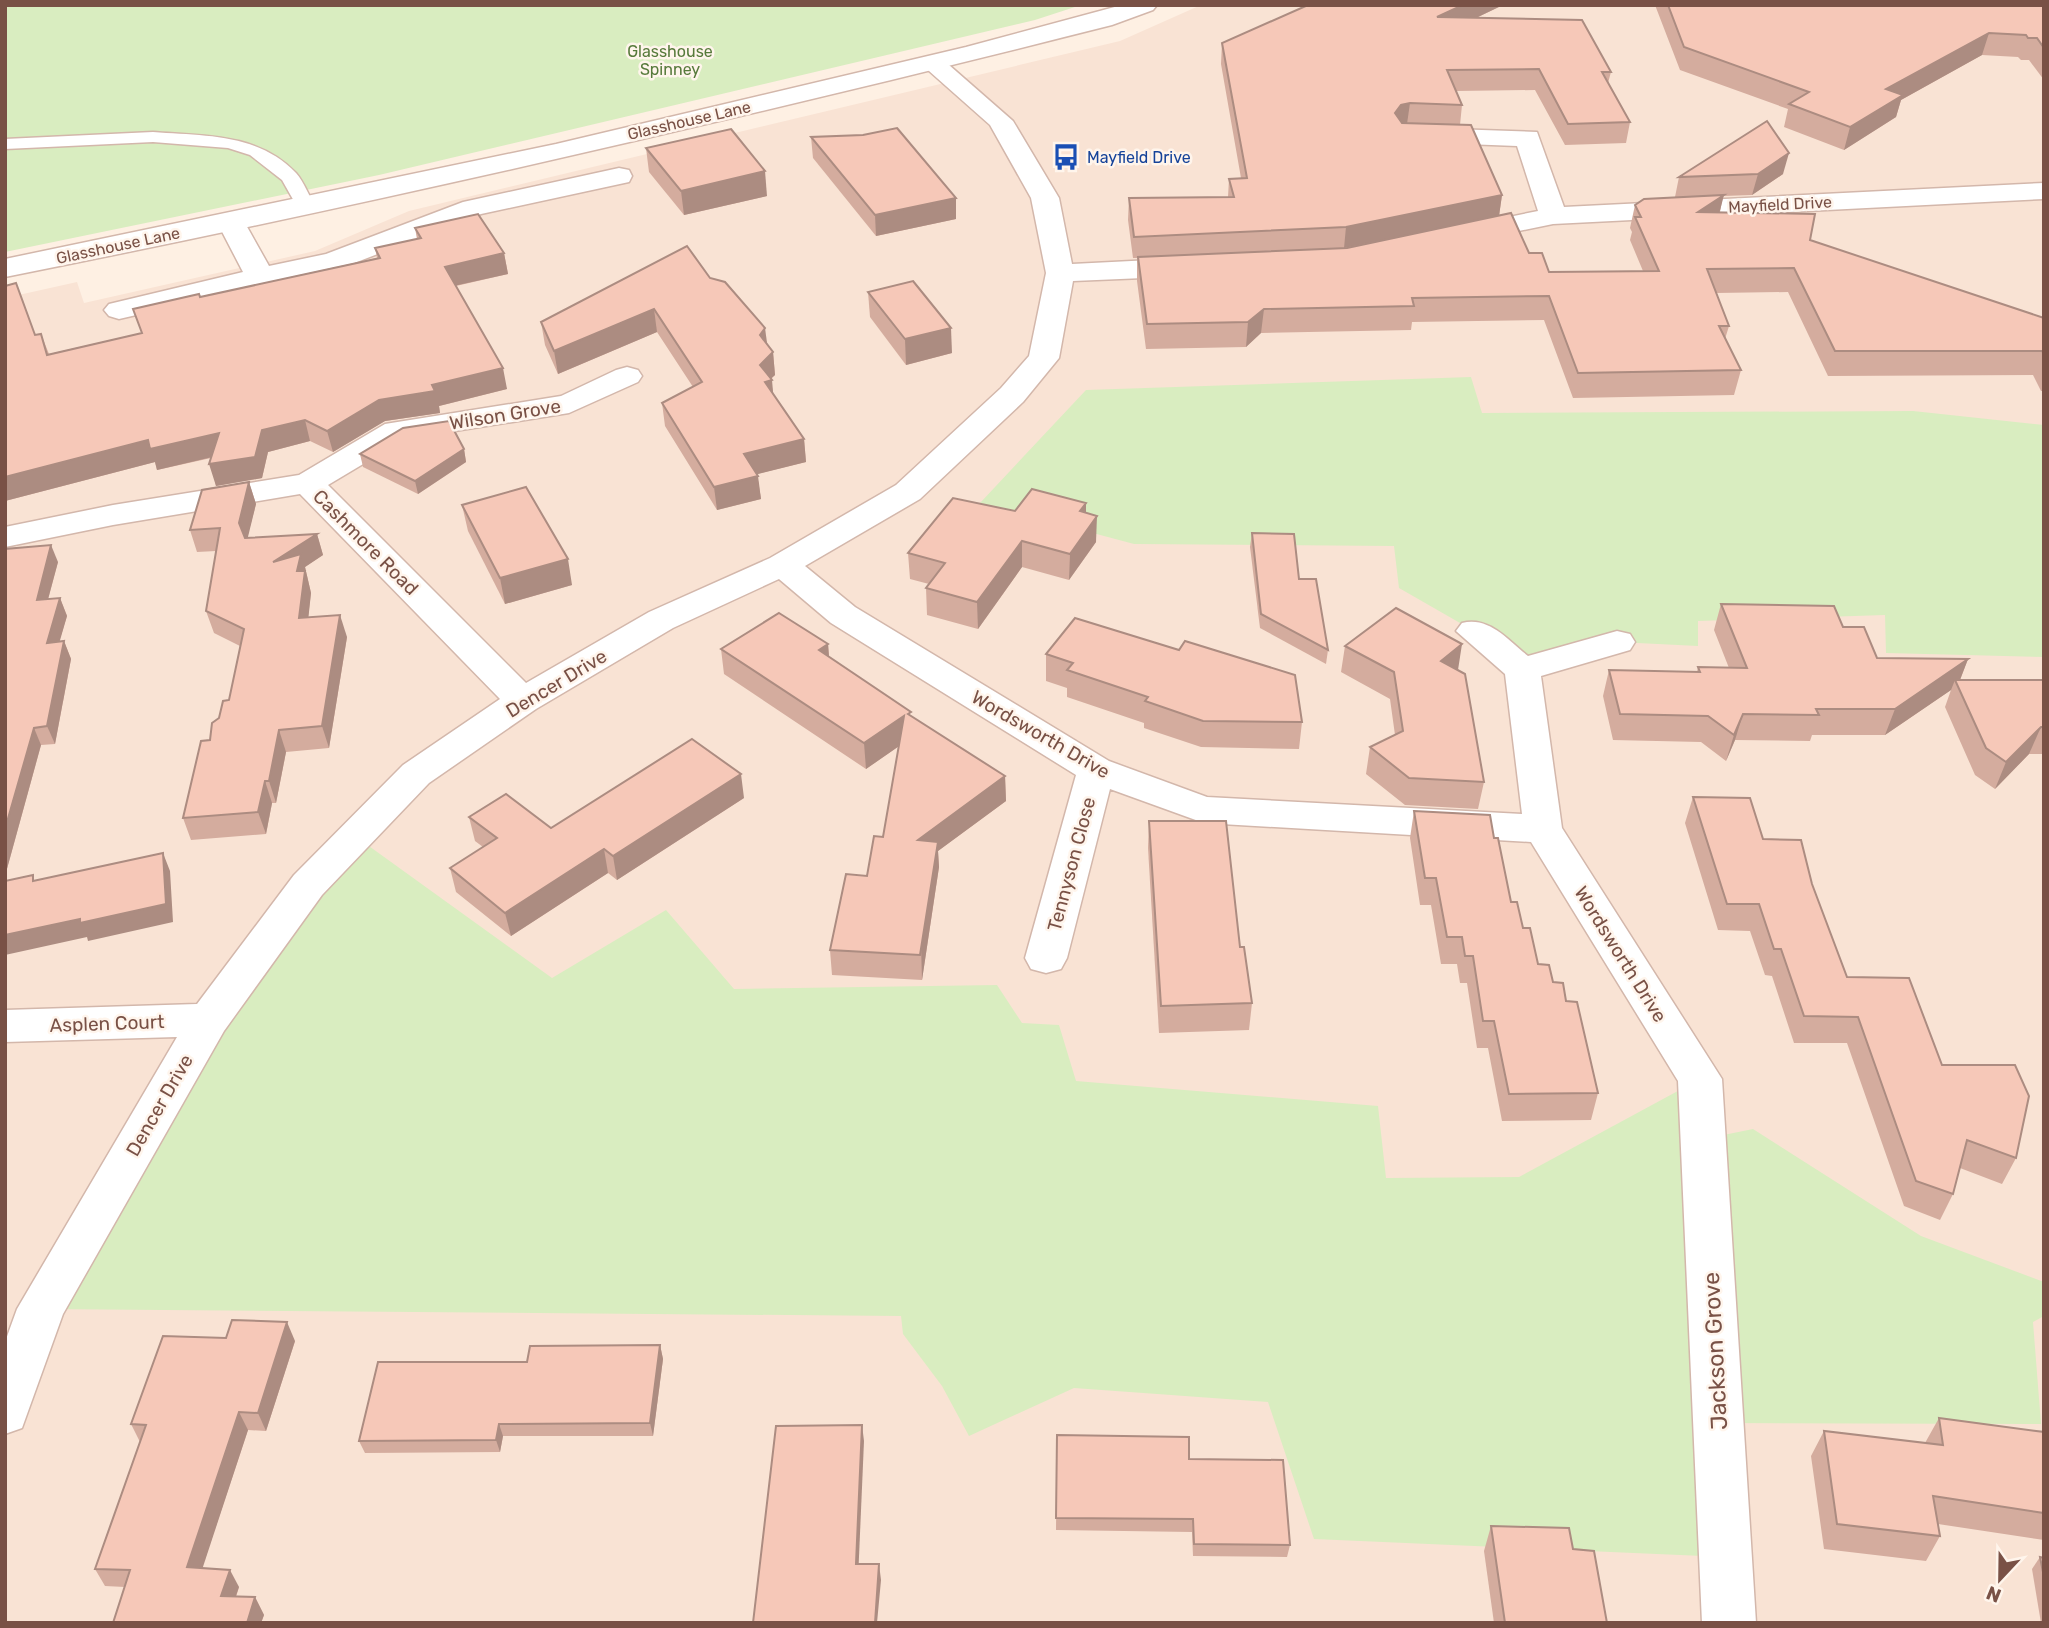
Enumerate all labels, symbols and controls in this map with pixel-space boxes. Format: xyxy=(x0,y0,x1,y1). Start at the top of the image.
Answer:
park label: Glasshouse Spinney xyxy=(627,42,713,79)
street label: Glasshouse Lane xyxy=(626,97,753,144)
bus stop icon: Mayfield Drive xyxy=(1051,142,1081,172)
place label: Mayfield Drive xyxy=(1087,148,1191,167)
street label: Mayfield Drive xyxy=(1728,192,1832,217)
street label: Glasshouse Lane xyxy=(54,223,182,268)
street label: Wilson Grove xyxy=(448,394,562,435)
street label: Cashmore Road xyxy=(308,485,423,600)
street label: Dencer Drive xyxy=(502,644,611,723)
street label: Wordsworth Drive xyxy=(967,685,1114,783)
street label: Tennyson Close xyxy=(1043,794,1100,934)
street label: Wordsworth Drive xyxy=(1569,882,1672,1026)
street label: Asplen Court xyxy=(49,1010,165,1037)
street label: Dencer Drive xyxy=(121,1050,198,1160)
street label: Jackson Grove xyxy=(1697,1271,1733,1431)
north arrow xyxy=(1965,1544,2035,1614)
text: N xyxy=(1983,1581,2004,1608)

